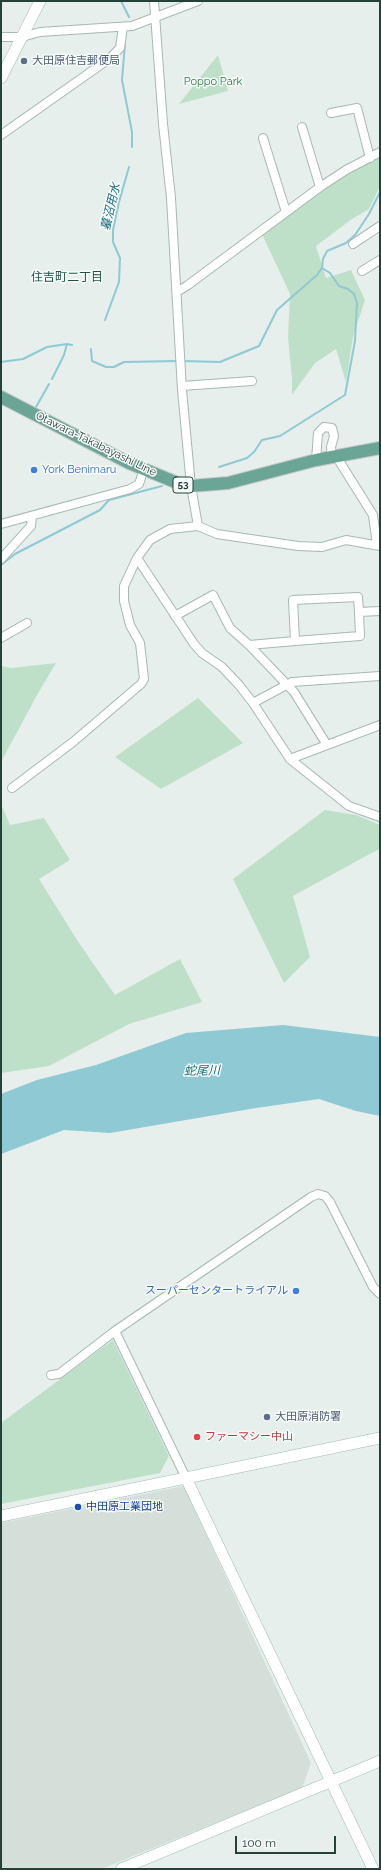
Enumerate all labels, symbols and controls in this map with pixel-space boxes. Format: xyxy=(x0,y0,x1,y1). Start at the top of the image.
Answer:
place label: 大田原住吉郵便局 xyxy=(32,54,120,68)
marker: 大田原住吉郵便局 xyxy=(19,56,29,66)
park label: Poppo Park xyxy=(184,75,242,89)
water label: 蟇沼用水 xyxy=(99,182,123,232)
district label: 住吉町二丁目 xyxy=(31,270,103,284)
street label: Otawara-Takabayashi Line xyxy=(33,409,159,479)
place label: York Benimaru xyxy=(42,463,116,477)
marker: York Benimaru xyxy=(29,465,39,475)
road number: 53 xyxy=(173,477,193,493)
water label: 蛇尾川 xyxy=(184,1063,220,1079)
place label: スーパーセンタートライアル xyxy=(145,1284,288,1298)
marker: スーパーセンタートライアル xyxy=(291,1286,301,1296)
place label: 大田原消防署 xyxy=(275,1410,341,1424)
marker: 大田原消防署 xyxy=(262,1412,272,1422)
place label: ファーマシー中山 xyxy=(205,1430,293,1444)
marker: ファーマシー中山 xyxy=(192,1432,202,1442)
place label: 中田原工業団地 xyxy=(86,1500,163,1514)
marker: 中田原工業団地 xyxy=(73,1502,83,1512)
scale bar xyxy=(237,1828,338,1854)
text: 100 m xyxy=(242,1836,276,1850)

